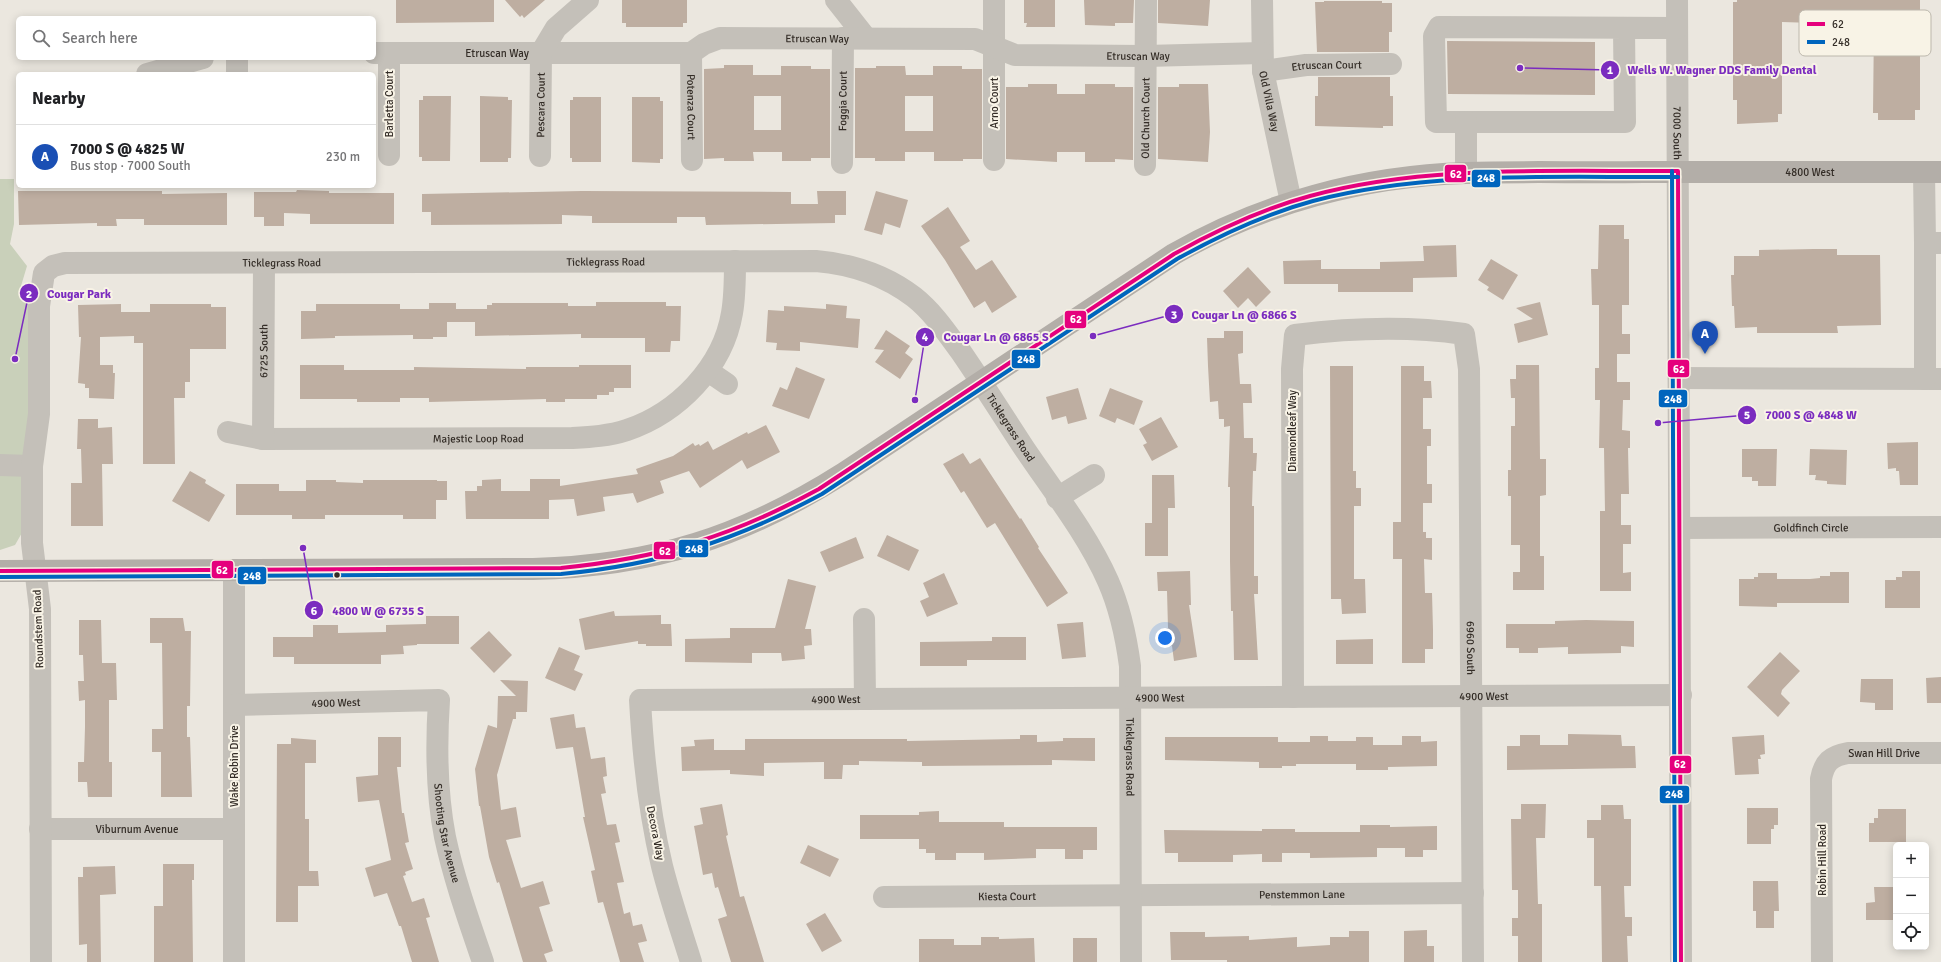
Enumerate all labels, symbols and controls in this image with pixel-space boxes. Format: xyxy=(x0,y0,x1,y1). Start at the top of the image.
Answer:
legend xyxy=(1799,10,1931,56)
search box xyxy=(16,16,376,60)
text: 62 xyxy=(1832,18,1844,31)
icon: search xyxy=(30,27,52,49)
text: Search here xyxy=(62,29,138,47)
street label: Etruscan Way xyxy=(785,32,850,46)
text: 248 xyxy=(1832,36,1850,49)
street label: Etruscan Way xyxy=(465,47,530,60)
street label: Etruscan Way xyxy=(1106,49,1171,63)
street label: Etruscan Court xyxy=(1291,58,1362,74)
callout: Wells W. Wagner DDS Family Dental xyxy=(1600,58,1825,82)
text: 1 xyxy=(1607,63,1614,78)
text: Wells W. Wagner DDS Family Dental xyxy=(1628,63,1817,78)
street label: Barletta Court xyxy=(383,70,396,138)
street label: Old Villa Way xyxy=(1256,70,1282,134)
street label: Foggia Court xyxy=(836,71,850,131)
street label: Pescara Court xyxy=(534,72,548,138)
street label: Potenza Court xyxy=(684,74,698,140)
street label: Arno Court xyxy=(988,77,1001,129)
street label: Old Church Court xyxy=(1139,77,1153,159)
text: Nearby xyxy=(32,88,85,109)
street label: 7000 South xyxy=(1670,106,1684,160)
text: 7000 S @ 4825 W xyxy=(70,140,185,158)
text: A xyxy=(41,149,49,165)
text: 230 m xyxy=(326,149,360,165)
text: Bus stop · 7000 South xyxy=(70,158,191,174)
line badge: 62 xyxy=(1444,164,1467,183)
street label: 4800 West xyxy=(1785,166,1835,179)
text: 62 xyxy=(1450,168,1462,181)
line badge: 248 xyxy=(1471,169,1501,188)
text: 248 xyxy=(1477,172,1495,185)
street label: Ticklegrass Road xyxy=(567,255,645,269)
street label: Ticklegrass Road xyxy=(243,256,321,270)
callout: Cougar Park xyxy=(19,281,119,305)
text: 2 xyxy=(26,287,32,302)
text: Cougar Park xyxy=(47,287,112,302)
callout: Cougar Ln @ 6866 S xyxy=(1164,302,1305,326)
text: 3 xyxy=(1171,308,1177,323)
text: Cougar Ln @ 6866 S xyxy=(1191,308,1297,323)
line badge: 62 xyxy=(1064,310,1087,329)
text: 62 xyxy=(1070,313,1082,326)
pin: A xyxy=(1692,321,1718,354)
street label: 6725 South xyxy=(257,324,271,378)
callout: Cougar Ln @ 6865 S xyxy=(915,325,1056,349)
text: 4 xyxy=(922,330,929,345)
text: Cougar Ln @ 6865 S xyxy=(943,330,1049,345)
line badge: 248 xyxy=(1011,349,1041,369)
text: 248 xyxy=(1017,353,1035,366)
line badge: 62 xyxy=(1667,359,1690,378)
text: 62 xyxy=(1673,363,1685,376)
street label: Diamondleaf Way xyxy=(1286,389,1299,472)
line badge: 248 xyxy=(1658,389,1688,408)
street label: Ticklegrass Road xyxy=(984,391,1037,464)
text: 248 xyxy=(1664,393,1682,406)
callout: 7000 S @ 4848 W xyxy=(1737,403,1864,427)
text: 5 xyxy=(1744,408,1750,423)
text: 7000 S @ 4848 W xyxy=(1765,408,1857,423)
street label: Majestic Loop Road xyxy=(433,432,524,445)
street label: Goldfinch Circle xyxy=(1773,521,1849,535)
line badge: 248 xyxy=(678,539,709,558)
line badge: 62 xyxy=(653,541,676,560)
text: 248 xyxy=(685,543,703,556)
text: 62 xyxy=(659,545,671,558)
line badge: 62 xyxy=(211,560,234,579)
text: 62 xyxy=(216,564,228,577)
line badge: 248 xyxy=(237,566,267,585)
text: 248 xyxy=(243,570,261,583)
unlabelled marker xyxy=(332,570,342,580)
street label: Roundstem Road xyxy=(31,589,46,669)
callout: 4800 W @ 6735 S xyxy=(304,598,431,622)
text: 6 xyxy=(311,604,318,619)
text: 4800 W @ 6735 S xyxy=(332,604,424,619)
street label: 6960 South xyxy=(1464,621,1477,675)
your location xyxy=(1155,628,1175,648)
street label: 4900 West xyxy=(1459,690,1509,703)
street label: 4900 West xyxy=(1135,691,1185,705)
street label: 4900 West xyxy=(811,693,861,706)
street label: 4900 West xyxy=(311,696,361,710)
street label: Ticklegrass Road xyxy=(1123,718,1136,797)
street label: Wake Robin Drive xyxy=(228,725,241,807)
street label: Swan Hill Drive xyxy=(1848,747,1920,760)
line badge: 62 xyxy=(1669,755,1692,774)
text: 62 xyxy=(1674,758,1686,771)
street label: Shooting Star Avenue xyxy=(431,783,463,884)
line badge: 248 xyxy=(1659,785,1690,804)
text: 248 xyxy=(1665,788,1683,801)
street label: Decora Way xyxy=(644,805,667,862)
street label: Viburnum Avenue xyxy=(96,823,178,836)
street label: Robin Hill Road xyxy=(1816,824,1829,896)
map controls xyxy=(1893,842,1929,950)
button: + xyxy=(1893,842,1929,878)
button: − xyxy=(1893,878,1929,914)
street label: Penstemmon Lane xyxy=(1259,888,1345,901)
street label: Kiesta Court xyxy=(978,890,1036,903)
button: locate xyxy=(1893,914,1929,950)

